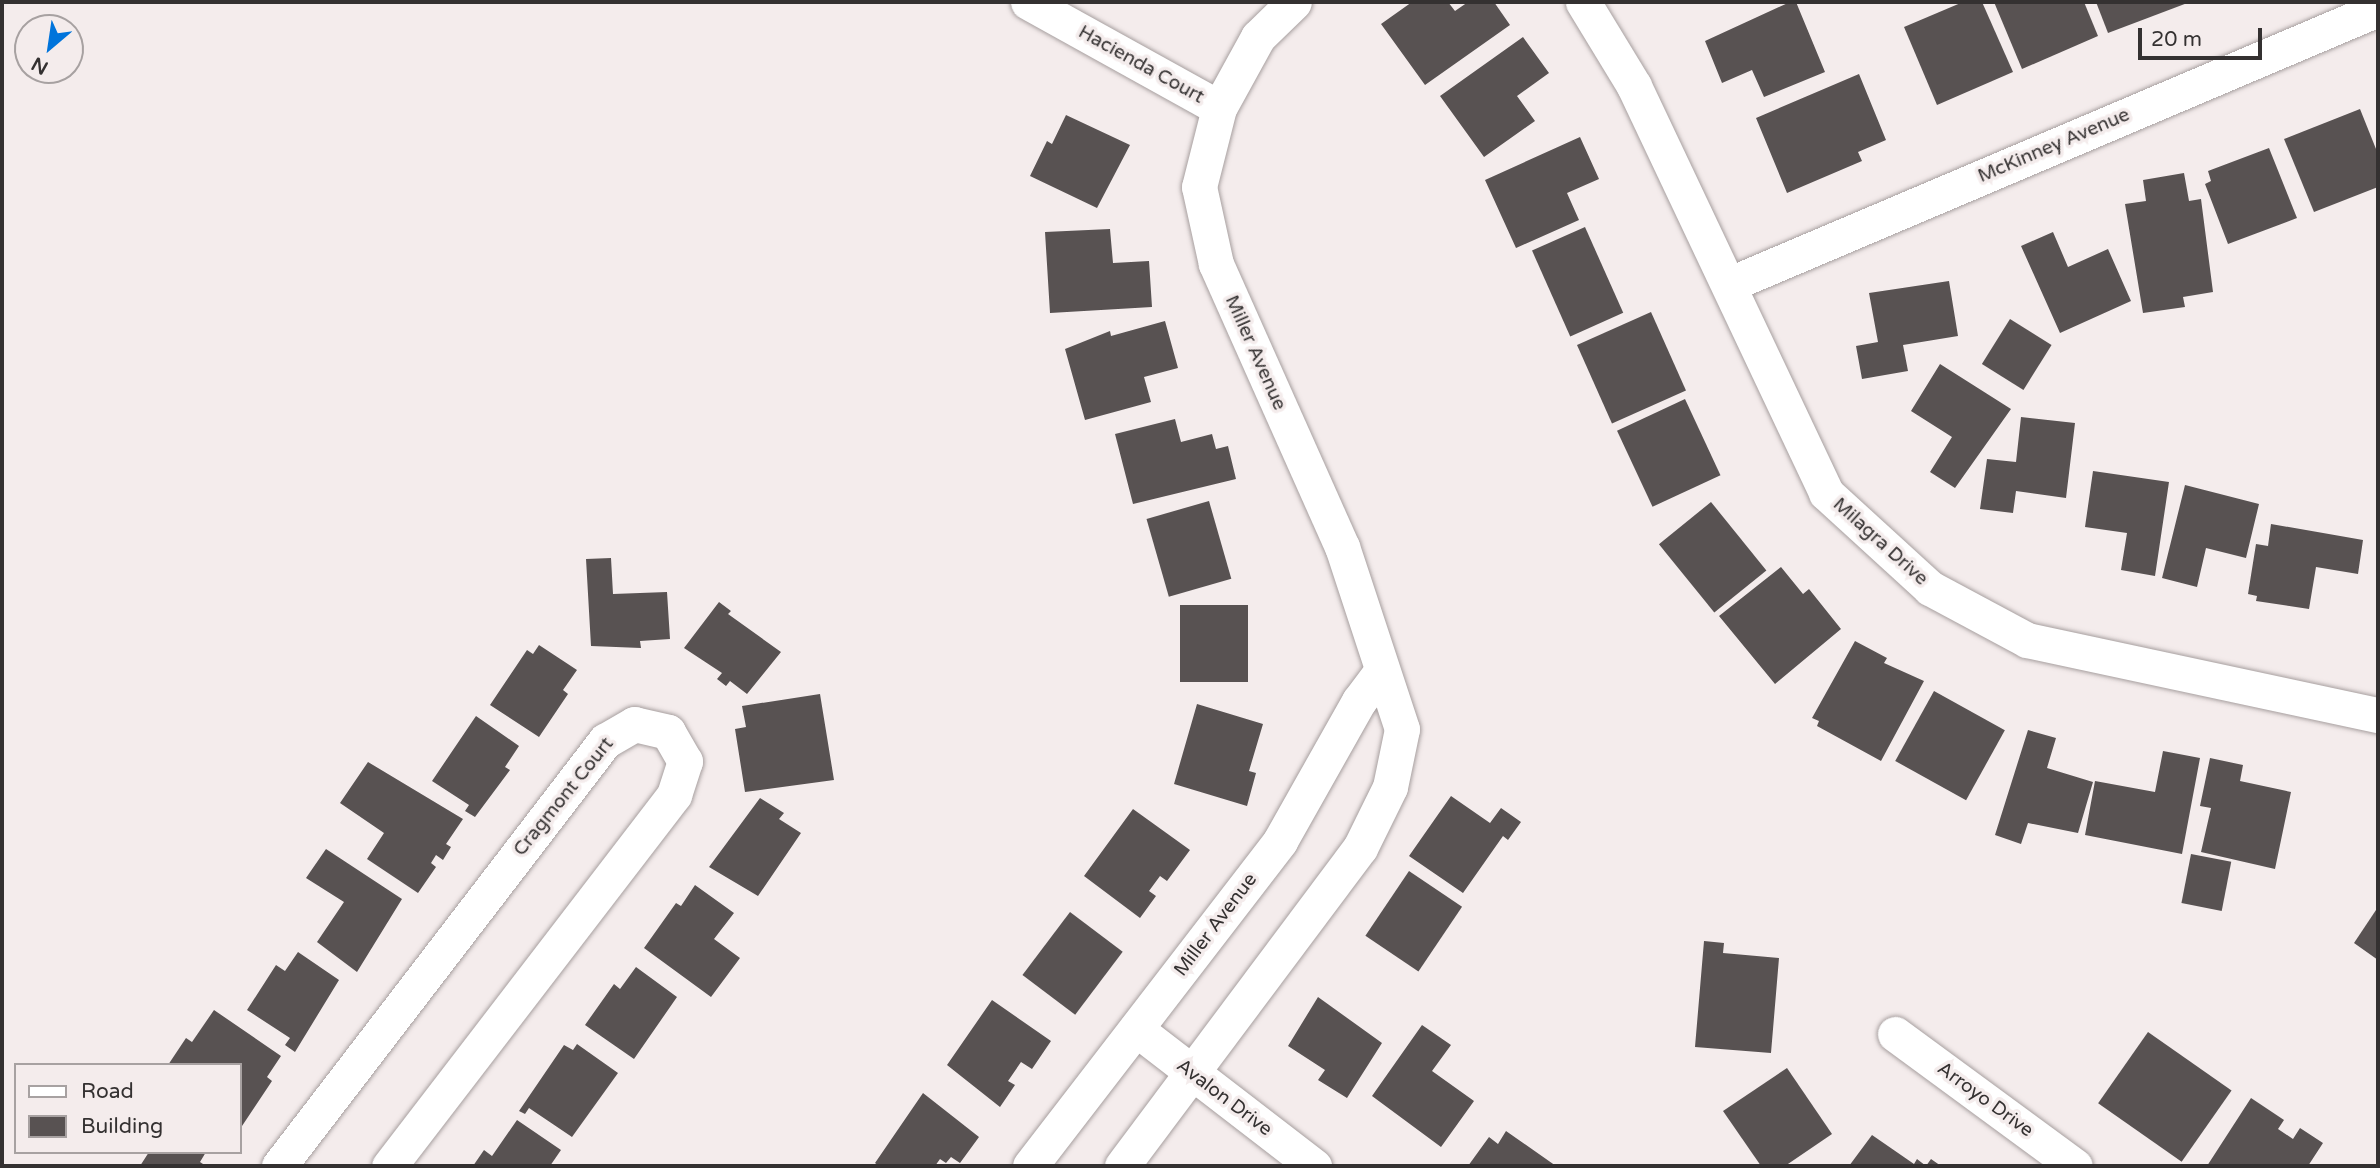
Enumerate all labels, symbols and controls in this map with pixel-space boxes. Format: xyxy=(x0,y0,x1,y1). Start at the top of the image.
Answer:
north arrow xyxy=(14,14,84,84)
scale bar xyxy=(2142,14,2266,58)
street label: Hacienda Court xyxy=(1074,21,1208,109)
text: 20 m xyxy=(2151,27,2202,52)
text: N xyxy=(28,52,52,79)
street label: McKinney Avenue xyxy=(1975,104,2133,188)
street label: Miller Avenue xyxy=(1220,292,1290,414)
street label: Milagra Drive xyxy=(1828,493,1932,591)
street label: Cragmont Court xyxy=(509,733,619,861)
street label: Miller Avenue xyxy=(1170,869,1262,981)
street label: Avalon Drive xyxy=(1172,1055,1276,1141)
street label: Arroyo Drive xyxy=(1933,1058,2037,1142)
legend xyxy=(14,1063,242,1154)
text: Road xyxy=(81,1079,134,1104)
text: Building xyxy=(81,1114,163,1139)

